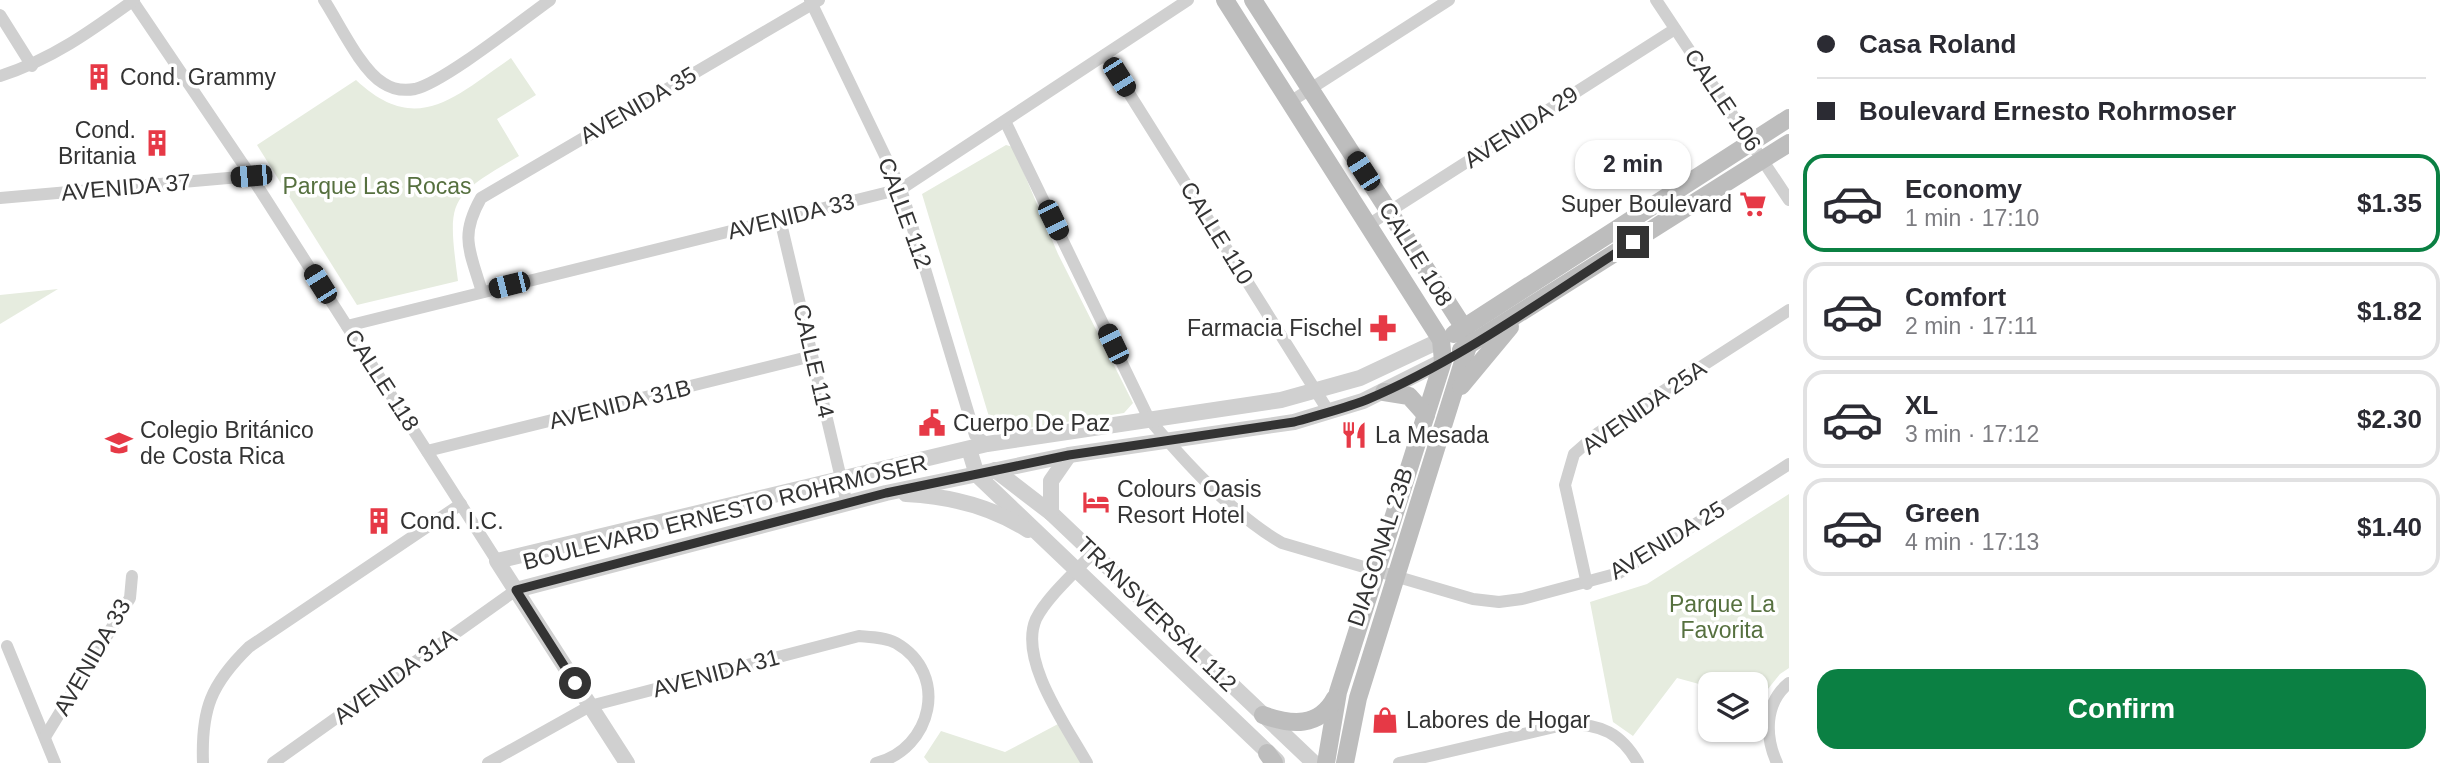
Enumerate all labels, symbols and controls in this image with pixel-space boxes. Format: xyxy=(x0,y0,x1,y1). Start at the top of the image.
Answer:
text: Casa Roland xyxy=(1859,29,2017,59)
street label: CALLE 106 xyxy=(1679,44,1767,156)
car xyxy=(1099,54,1140,100)
street label: AVENIDA 35 xyxy=(575,61,701,149)
building icon: Cond. Grammy xyxy=(84,62,114,92)
place label: Cond. Grammy xyxy=(120,64,276,90)
street label: AVENIDA 29 xyxy=(1459,81,1583,173)
text: Boulevard Ernesto Rohrmoser xyxy=(1859,96,2236,126)
place label: Cond. Britania xyxy=(58,117,136,169)
building icon: Cond. Britania xyxy=(142,128,172,158)
callout: 2 min xyxy=(1575,140,1691,190)
car xyxy=(1343,148,1384,194)
text: 2 min xyxy=(1603,151,1663,177)
street label: CALLE 112 xyxy=(873,154,937,272)
car xyxy=(230,164,273,188)
street label: AVENIDA 37 xyxy=(60,168,192,206)
icon: car xyxy=(1821,172,1884,235)
park label: Parque Las Rocas xyxy=(282,173,472,199)
text: Economy xyxy=(1905,174,2022,204)
street label: CALLE 110 xyxy=(1175,177,1259,289)
street label: AVENIDA 33 xyxy=(725,188,857,244)
text: $1.35 xyxy=(2357,188,2422,218)
supermarket icon: Super Boulevard xyxy=(1738,189,1768,219)
place label: Super Boulevard xyxy=(1561,191,1732,217)
car xyxy=(1035,197,1072,243)
street label: CALLE 108 xyxy=(1374,197,1458,311)
text: 1 min · 17:10 xyxy=(1905,205,2039,231)
route end xyxy=(1617,226,1649,258)
car xyxy=(300,261,341,307)
car xyxy=(487,270,532,300)
icon: car xyxy=(1821,280,1884,343)
text: Comfort xyxy=(1905,282,2006,312)
text: $1.82 xyxy=(2357,296,2422,326)
street label: CALLE 114 xyxy=(788,302,840,421)
pharmacy icon: Farmacia Fischel xyxy=(1368,313,1398,343)
text: 2 min · 17:11 xyxy=(1905,313,2038,339)
place label: Farmacia Fischel xyxy=(1187,315,1362,341)
car xyxy=(1095,321,1132,367)
street label: CALLE 118 xyxy=(340,324,424,436)
street label: AVENIDA 25A xyxy=(1577,354,1712,459)
street label: AVENIDA 31B xyxy=(546,374,694,434)
icon: car xyxy=(1821,388,1884,451)
text: XL xyxy=(1905,390,1938,420)
text: $2.30 xyxy=(2357,404,2422,434)
public building icon: Cuerpo De Paz xyxy=(917,408,947,438)
place label: Cuerpo De Paz xyxy=(953,410,1110,436)
place label: Colegio Británico de Costa Rica xyxy=(140,417,314,469)
restaurant icon: La Mesada xyxy=(1339,420,1369,450)
text: 3 min · 17:12 xyxy=(1905,421,2039,447)
place label: La Mesada xyxy=(1375,422,1489,448)
school or university icon: Colegio Británico de Costa Rica xyxy=(104,428,134,458)
street label: BOULEVARD ERNESTO ROHRMOSER xyxy=(520,449,930,575)
street label: DIAGONAL 23B xyxy=(1342,464,1418,630)
place label: Colours Oasis Resort Hotel xyxy=(1117,476,1261,528)
hotel icon: Colours Oasis Resort Hotel xyxy=(1081,487,1111,517)
street label: AVENIDA 25 xyxy=(1605,495,1729,585)
icon: car xyxy=(1821,496,1884,559)
text: Green xyxy=(1905,498,1980,528)
building icon: Cond. I.C. xyxy=(364,506,394,536)
place label: Cond. I.C. xyxy=(400,508,504,534)
text: $1.40 xyxy=(2357,512,2422,542)
text: 4 min · 17:13 xyxy=(1905,529,2039,555)
street label: TRANSVERSAL 112 xyxy=(1072,531,1242,697)
park label: Parque La Favorita xyxy=(1669,591,1775,643)
street label: AVENIDA 33 xyxy=(48,594,136,720)
street label: AVENIDA 31A xyxy=(329,622,462,729)
street label: AVENIDA 31 xyxy=(650,644,782,702)
route start xyxy=(559,667,591,699)
button: Confirm xyxy=(1817,669,2426,749)
map controls xyxy=(1698,672,1768,742)
button: layers xyxy=(1698,672,1768,742)
shop icon: Labores de Hogar xyxy=(1370,705,1400,735)
place label: Labores de Hogar xyxy=(1406,707,1590,733)

